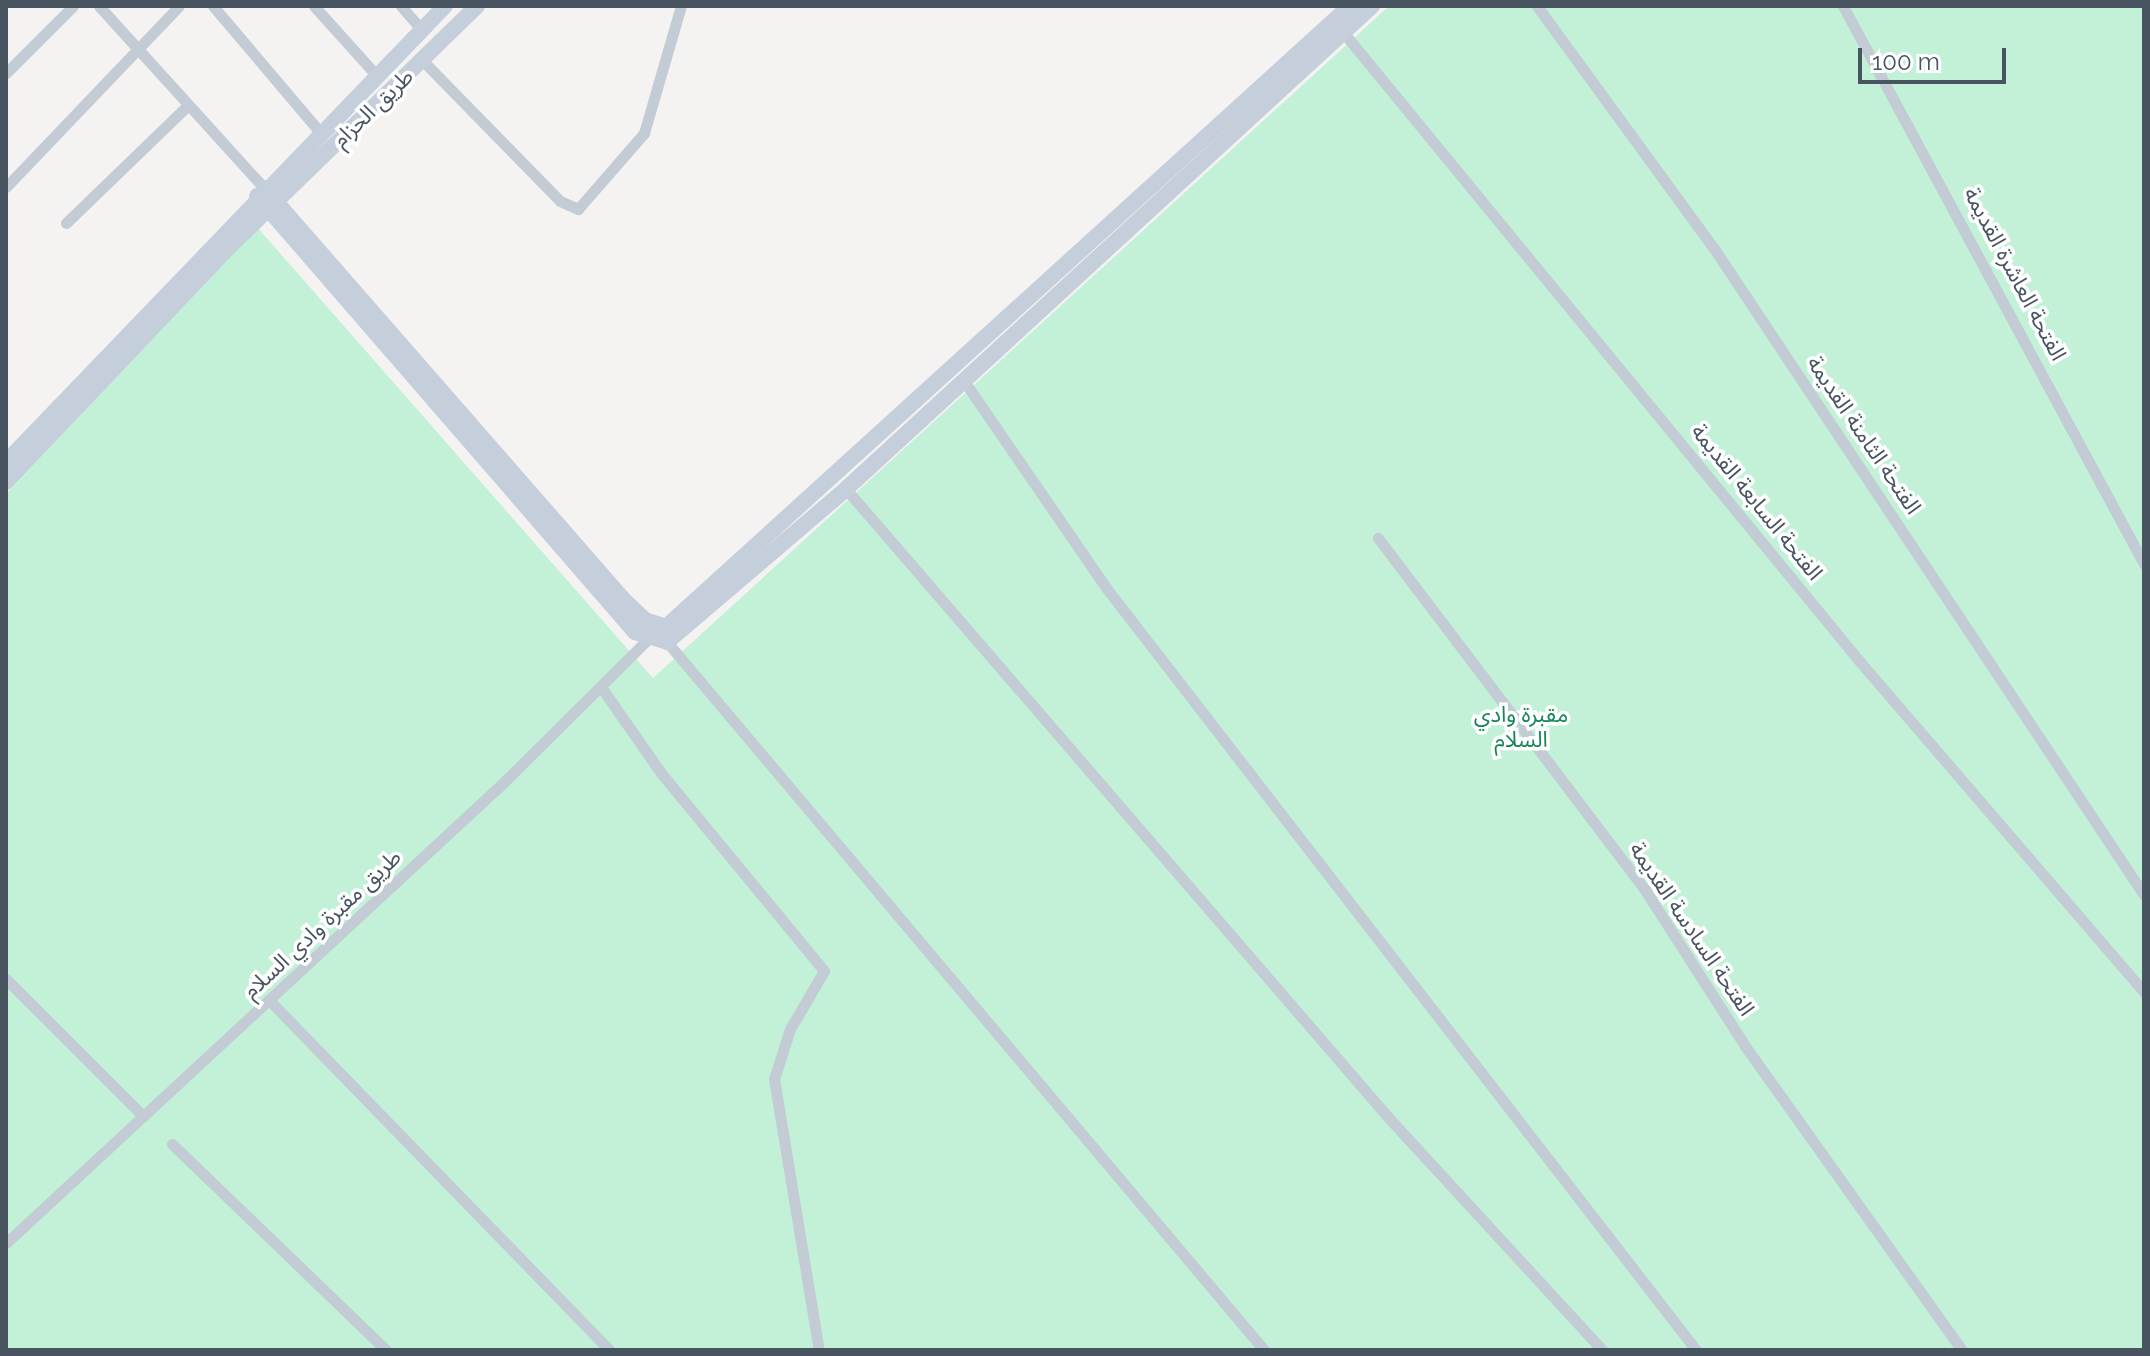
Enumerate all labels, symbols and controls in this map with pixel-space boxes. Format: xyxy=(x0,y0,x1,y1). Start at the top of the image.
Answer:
scale bar xyxy=(1862,32,2010,82)
text: 100 m xyxy=(1872,47,1940,76)
street label: طريق الحزام xyxy=(327,63,419,153)
street label: الفتحة العاشرة القديمة xyxy=(1958,183,2072,365)
street label: الفتحة الثامنة القديمة xyxy=(1801,351,1927,519)
street label: الفتحة السابعة القديمة xyxy=(1686,418,1828,586)
park label: مقبرة وادي السلام xyxy=(1474,701,1568,752)
street label: الفتحة السادسة القديمة xyxy=(1624,837,1760,1021)
street label: طريق مقبرة وادي السلام xyxy=(237,844,407,1004)

